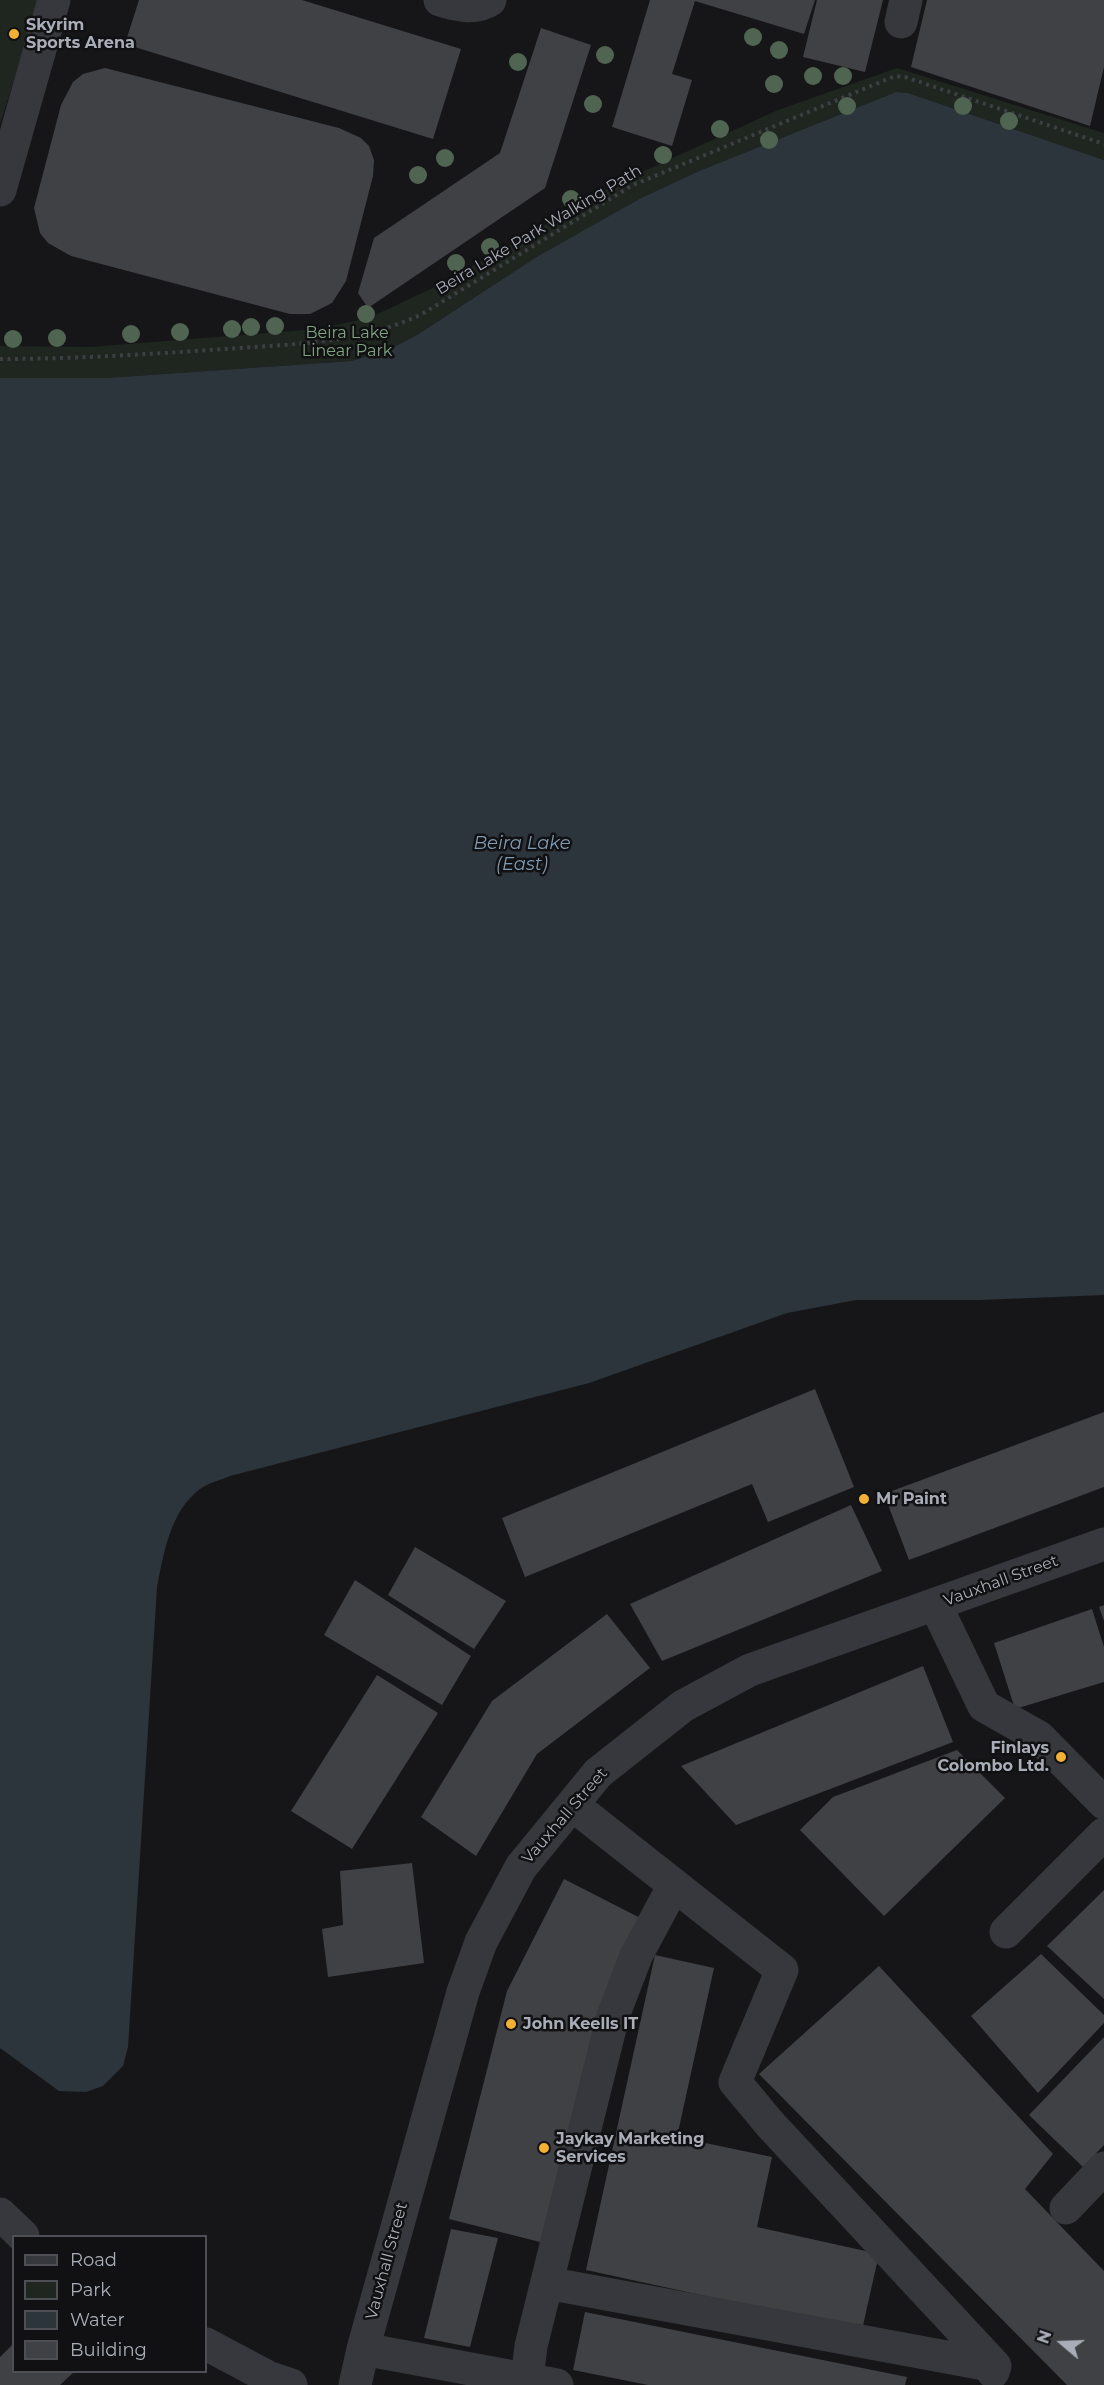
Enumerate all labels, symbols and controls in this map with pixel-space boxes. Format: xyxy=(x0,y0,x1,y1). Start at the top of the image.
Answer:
place label: Skyrim Sports Arena xyxy=(26,15,135,53)
marker: Skyrim Sports Arena xyxy=(7,27,21,41)
street label: Beira Lake Park Walking Path xyxy=(433,161,645,299)
park label: Beira Lake Linear Park xyxy=(302,323,392,361)
water label: Beira Lake (East) xyxy=(473,833,571,876)
place label: Mr Paint xyxy=(876,1489,947,1509)
marker: Mr Paint xyxy=(857,1492,871,1506)
street label: Vauxhall Street xyxy=(941,1551,1061,1611)
place label: Finlays Colombo Ltd. xyxy=(938,1738,1049,1776)
marker: Finlays Colombo Ltd. xyxy=(1054,1750,1068,1764)
street label: Vauxhall Street xyxy=(518,1764,612,1868)
place label: John Keells IT xyxy=(523,2014,638,2034)
marker: John Keells IT xyxy=(504,2017,518,2031)
place label: Jaykay Marketing Services xyxy=(556,2129,704,2167)
marker: Jaykay Marketing Services xyxy=(537,2141,551,2155)
street label: Vauxhall Street xyxy=(362,2200,412,2322)
legend xyxy=(12,2235,207,2373)
text: Road xyxy=(70,2249,117,2271)
text: Park xyxy=(70,2279,111,2301)
text: Water xyxy=(70,2309,125,2331)
north arrow xyxy=(1032,2313,1092,2373)
text: N xyxy=(1033,2328,1056,2346)
text: Building xyxy=(70,2339,147,2361)

